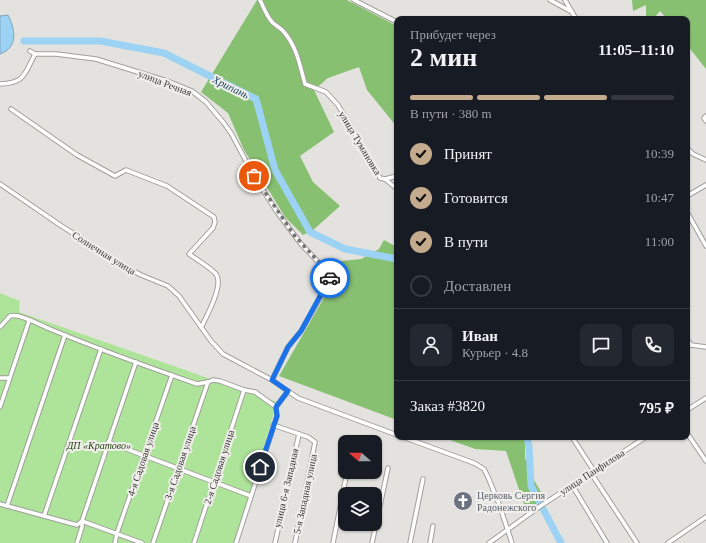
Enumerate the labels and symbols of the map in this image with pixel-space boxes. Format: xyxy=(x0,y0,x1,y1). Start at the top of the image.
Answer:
street label: улица Речная xyxy=(137,68,194,98)
water label: Хрипань xyxy=(210,73,251,101)
street label: улица Тумановка xyxy=(337,109,384,177)
pin xyxy=(237,159,271,193)
street label: Солнечная улица xyxy=(70,229,138,277)
courier xyxy=(310,258,350,298)
street label: 4-я Садовая улица xyxy=(125,420,161,497)
street label: 3-я Садовая улица xyxy=(162,424,198,501)
street label: 2-я Садовая улица xyxy=(202,428,236,506)
north arrow xyxy=(338,435,382,479)
park label: ДП «Кратово» xyxy=(66,440,131,451)
street label: улица 6-я Западная xyxy=(272,447,301,529)
street label: улица Панфилова xyxy=(558,447,627,497)
pin xyxy=(243,450,277,484)
street label: 5-я Западная улица xyxy=(291,453,319,535)
church icon: Церковь Сергия Радонежского xyxy=(452,490,474,512)
place label: Церковь Сергия Радонежского xyxy=(477,490,545,513)

